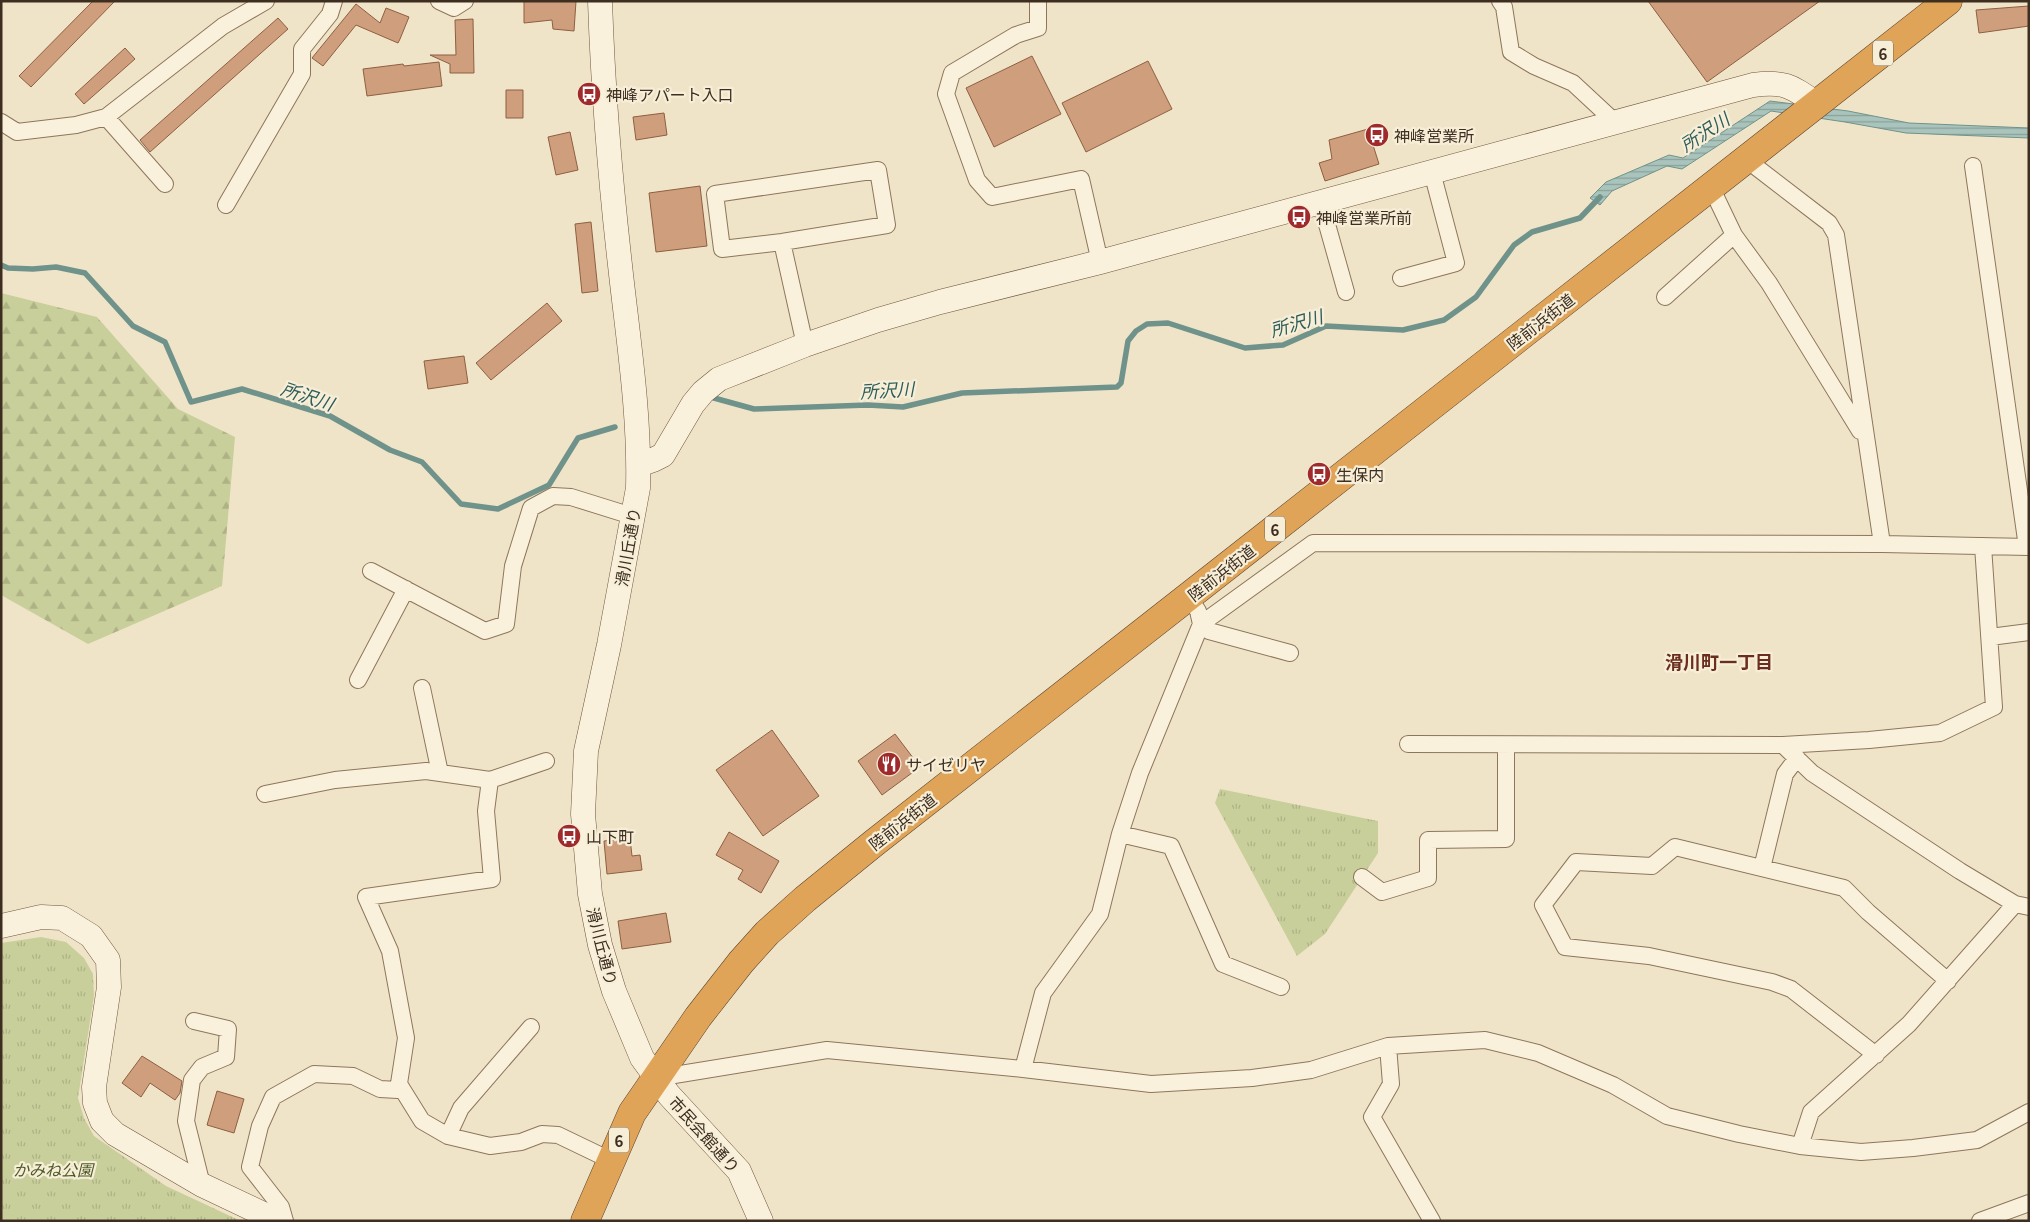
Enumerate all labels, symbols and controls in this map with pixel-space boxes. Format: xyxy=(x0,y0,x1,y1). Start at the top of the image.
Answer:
road number: 6 xyxy=(1873,40,1893,66)
bus stop icon: 神峰アパート入口 xyxy=(576,81,602,107)
place label: 神峰アパート入口 xyxy=(606,82,734,106)
water label: 所沢川 xyxy=(1674,104,1735,157)
bus stop icon: 神峰営業所 xyxy=(1364,122,1390,148)
place label: 神峰営業所 xyxy=(1394,123,1474,147)
bus stop icon: 神峰営業所前 xyxy=(1286,204,1312,230)
place label: 神峰営業所前 xyxy=(1316,205,1412,229)
street label: 陸前浜街道 xyxy=(1501,287,1579,355)
water label: 所沢川 xyxy=(1266,302,1327,342)
water label: 所沢川 xyxy=(278,374,340,416)
water label: 所沢川 xyxy=(859,375,917,403)
bus stop icon: 生保内 xyxy=(1306,461,1332,487)
place label: 生保内 xyxy=(1336,462,1384,486)
street label: 滑川丘通り xyxy=(608,506,646,588)
road number: 6 xyxy=(1265,516,1285,542)
street label: 陸前浜街道 xyxy=(1182,538,1260,606)
district label: 滑川町一丁目 xyxy=(1665,648,1773,674)
restaurant icon: サイゼリヤ xyxy=(876,751,902,777)
place label: サイゼリヤ xyxy=(906,752,986,776)
street label: 陸前浜街道 xyxy=(863,787,941,855)
bus stop icon: 山下町 xyxy=(556,823,582,849)
place label: 山下町 xyxy=(586,824,634,848)
street label: 滑川丘通り xyxy=(582,904,624,988)
street label: 市民会館通り xyxy=(664,1090,746,1178)
road number: 6 xyxy=(609,1128,629,1152)
park label: かみね公園 xyxy=(13,1157,95,1181)

